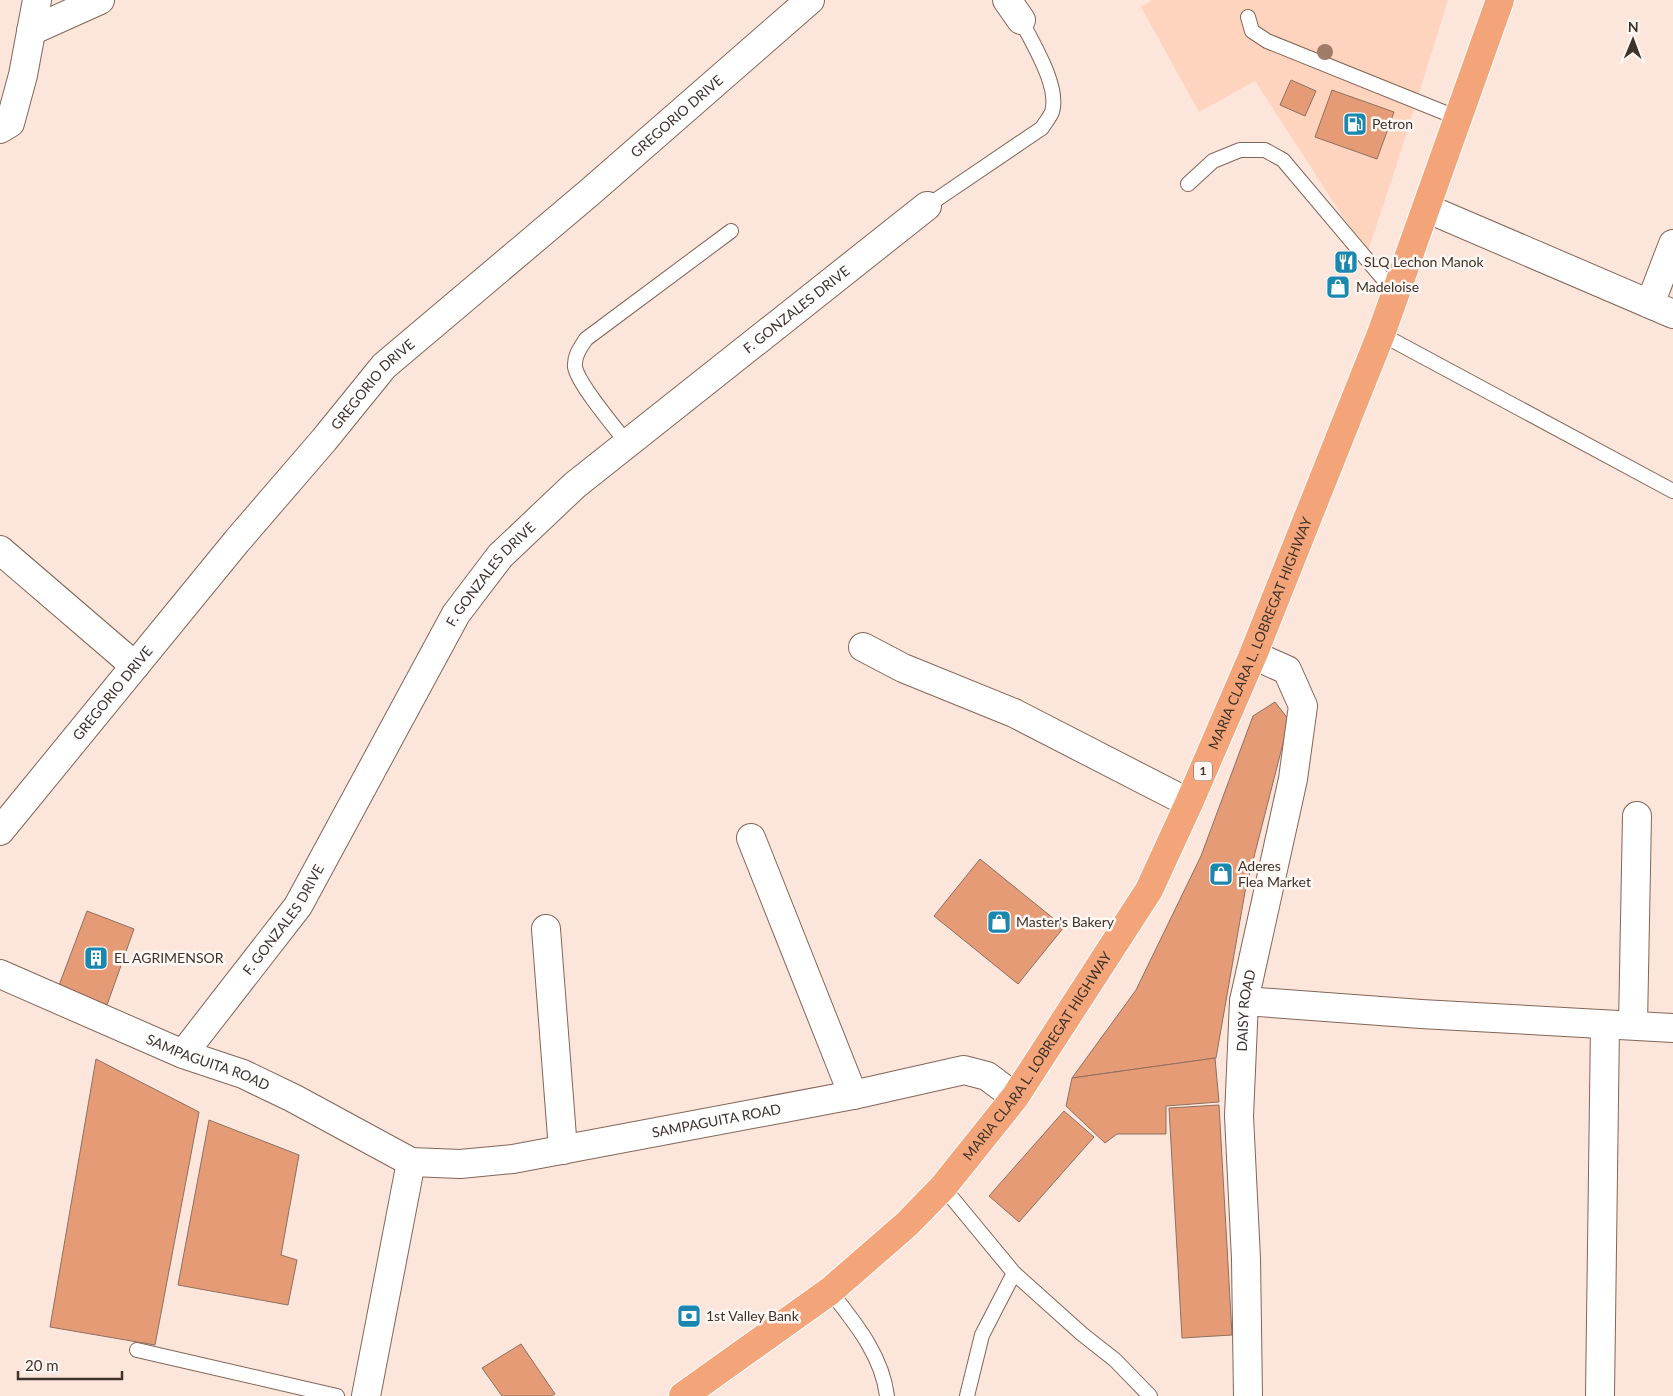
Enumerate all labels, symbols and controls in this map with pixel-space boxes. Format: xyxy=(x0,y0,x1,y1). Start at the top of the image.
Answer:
north arrow xyxy=(1608,15,1658,65)
text: N xyxy=(1628,18,1639,35)
street label: GREGORIO DRIVE xyxy=(627,71,726,161)
fuel station icon: Petron xyxy=(1342,111,1368,137)
place label: Petron xyxy=(1372,115,1413,132)
restaurant icon: SLQ Lechon Manok xyxy=(1333,249,1359,275)
place label: SLQ Lechon Manok xyxy=(1364,253,1485,270)
street label: F. GONZALES DRIVE xyxy=(739,262,853,356)
shop icon: Madeloise xyxy=(1325,274,1351,300)
place label: Madeloise xyxy=(1356,278,1419,295)
street label: GREGORIO DRIVE xyxy=(327,335,418,433)
street label: MARIA CLARA L. LOBREGAT HIGHWAY xyxy=(1204,514,1315,752)
street label: F. GONZALES DRIVE xyxy=(442,518,538,629)
street label: GREGORIO DRIVE xyxy=(69,642,156,743)
road number: 1 xyxy=(1194,761,1212,780)
place label: Aderes Flea Market xyxy=(1238,857,1311,890)
street label: F. GONZALES DRIVE xyxy=(239,861,327,978)
shop icon: Aderes Flea Market xyxy=(1208,861,1234,887)
shop icon: Master's Bakery xyxy=(986,909,1012,935)
place label: Master's Bakery xyxy=(1016,913,1115,930)
building icon: EL AGRIMENSOR xyxy=(83,945,109,971)
street label: MARIA CLARA L. LOBREGAT HIGHWAY xyxy=(959,948,1115,1163)
place label: EL AGRIMENSOR xyxy=(114,949,224,966)
street label: DAISY ROAD xyxy=(1233,968,1259,1052)
street label: SAMPAGUITA ROAD xyxy=(144,1030,273,1094)
street label: SAMPAGUITA ROAD xyxy=(650,1100,782,1141)
bank icon: 1st Valley Bank xyxy=(676,1303,702,1329)
place label: 1st Valley Bank xyxy=(706,1307,800,1324)
scale bar xyxy=(18,1348,121,1380)
text: 20 m xyxy=(25,1356,59,1374)

